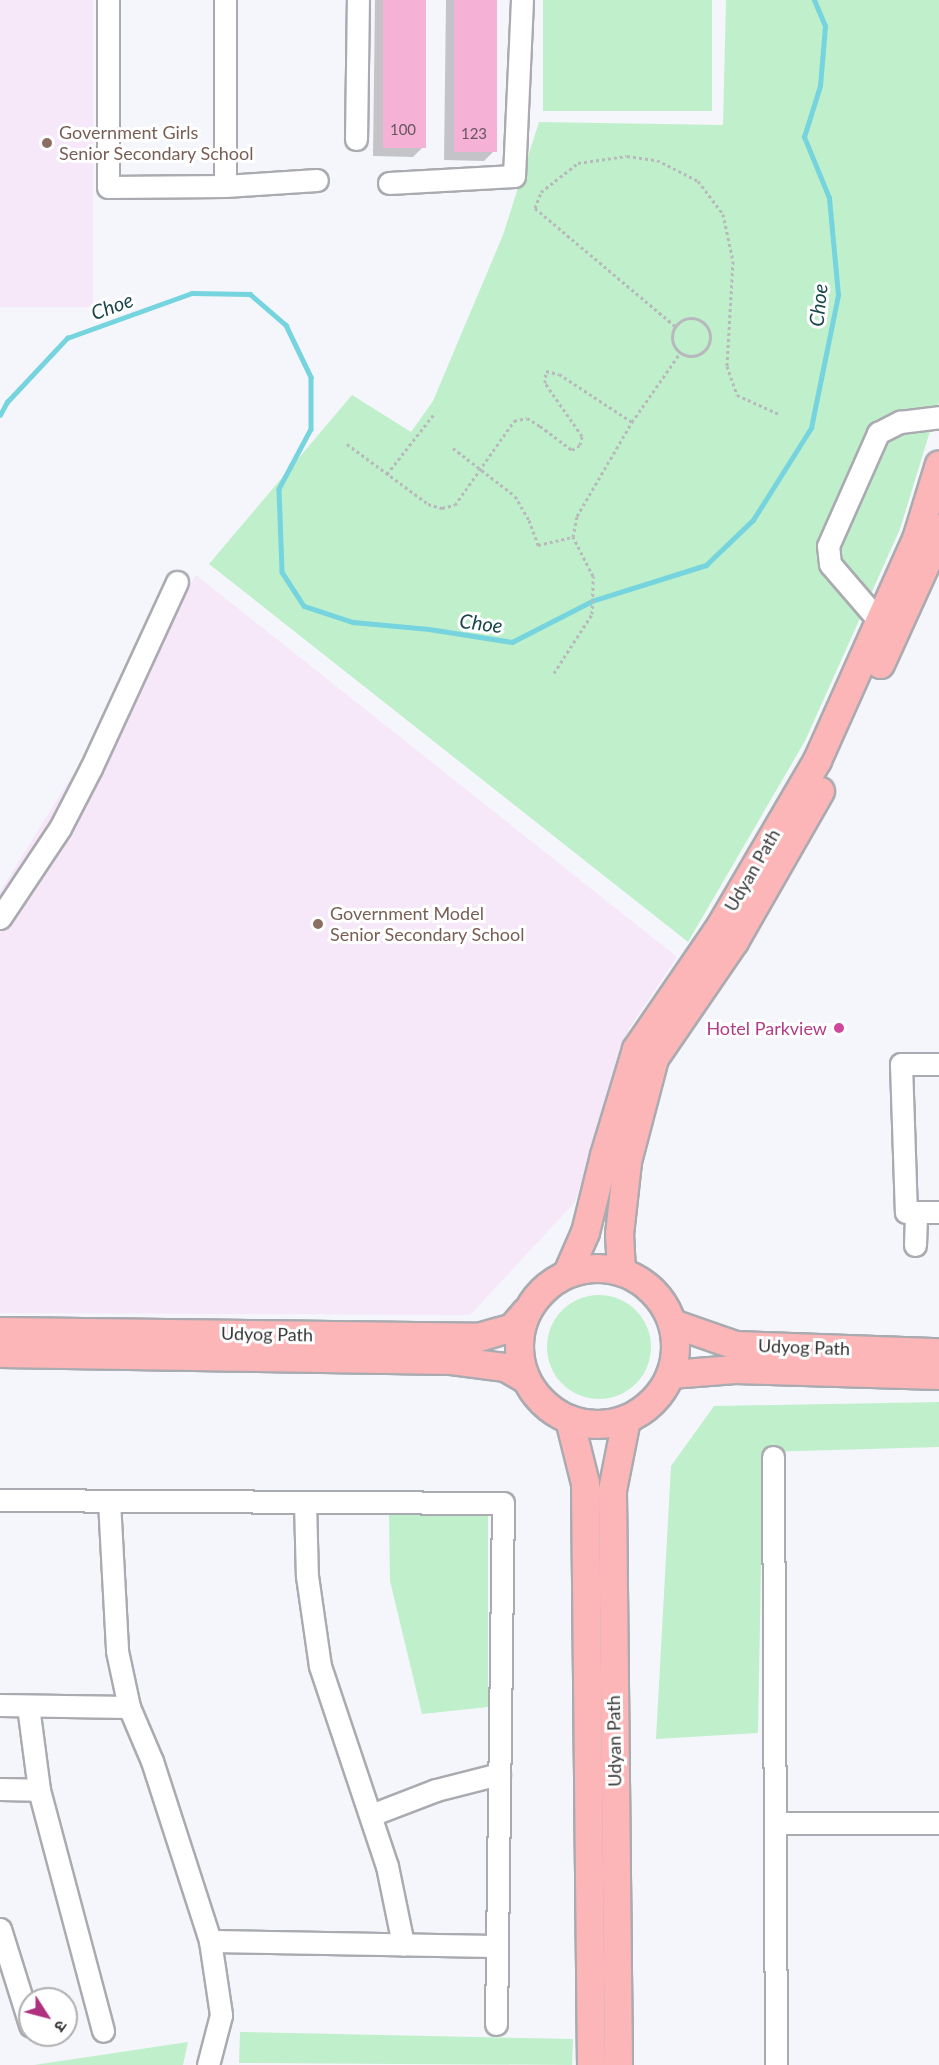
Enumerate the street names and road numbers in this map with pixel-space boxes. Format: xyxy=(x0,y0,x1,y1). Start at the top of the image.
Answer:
street label: Udyan Path xyxy=(720,825,784,915)
street label: Udyog Path xyxy=(221,1322,313,1346)
street label: Udyog Path xyxy=(758,1335,850,1359)
street label: Udyan Path xyxy=(602,1695,626,1787)

